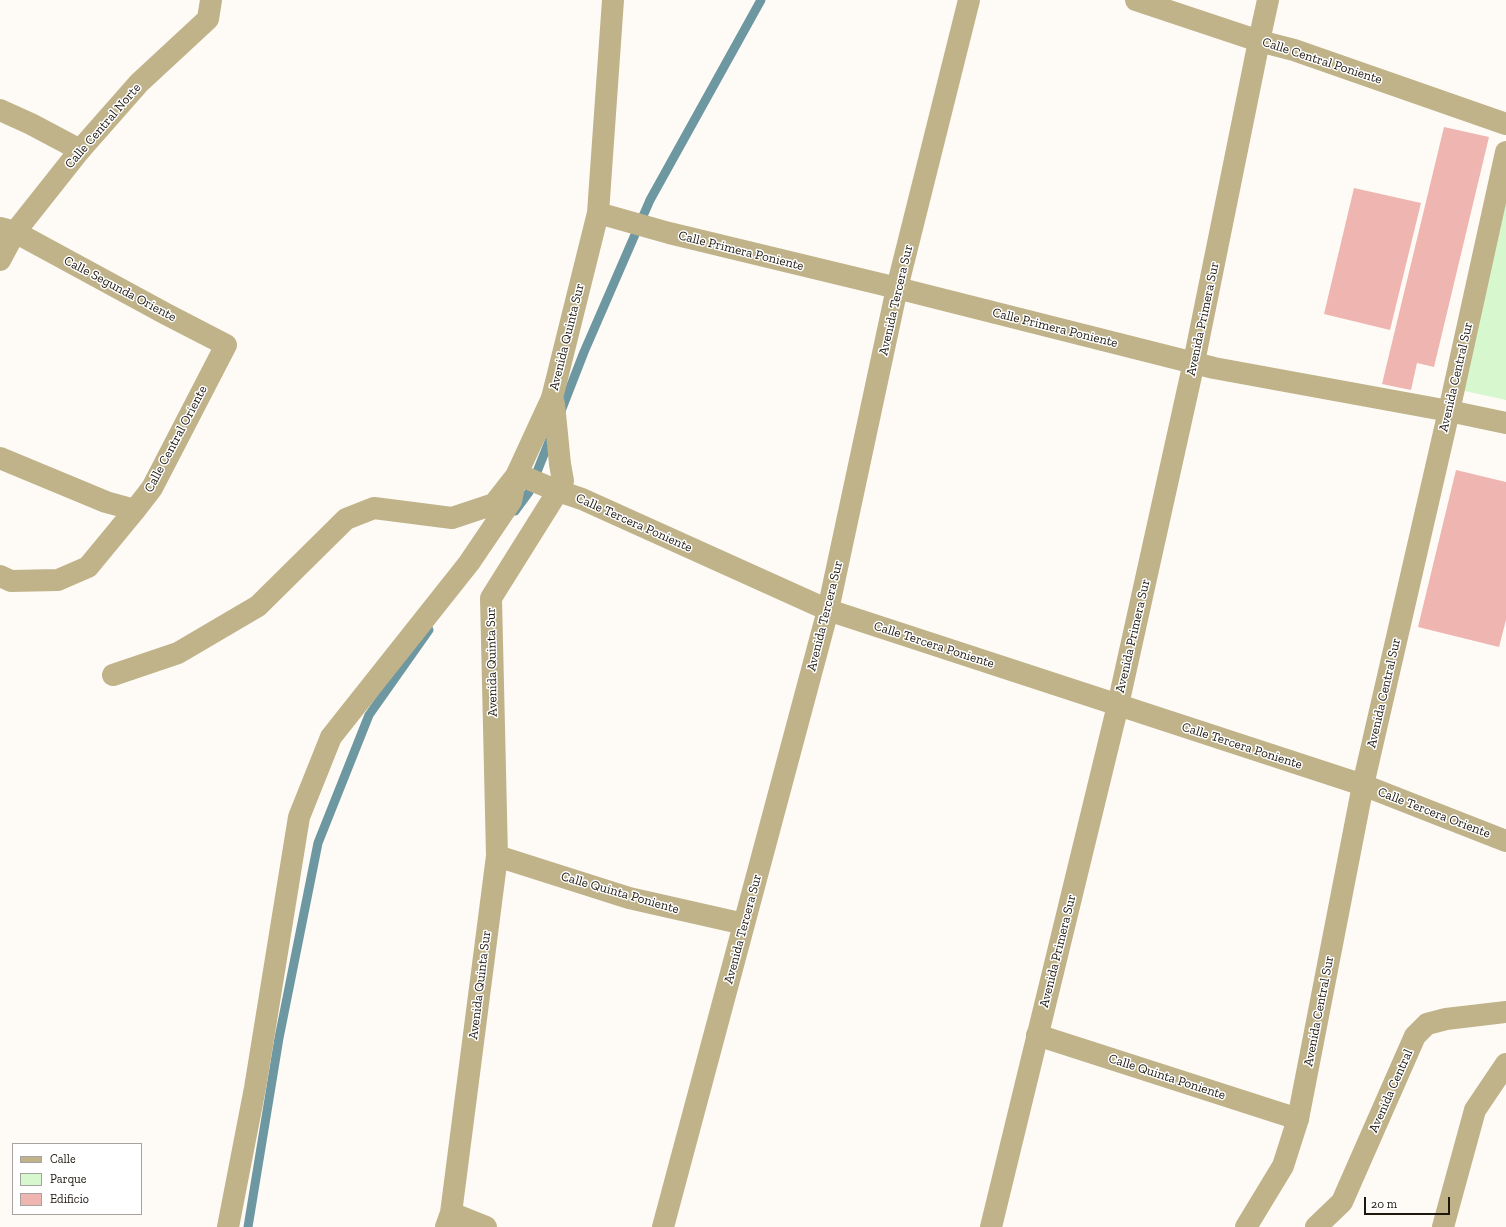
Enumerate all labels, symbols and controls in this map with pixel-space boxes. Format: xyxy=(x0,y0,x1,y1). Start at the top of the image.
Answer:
street label: Calle Central Poniente xyxy=(1260,34,1384,88)
street label: Calle Central Norte xyxy=(62,80,144,172)
street label: Calle Primera Poniente xyxy=(677,228,805,274)
street label: Avenida Tercera Sur xyxy=(876,243,916,357)
street label: Calle Segunda Oriente xyxy=(61,253,179,325)
street label: Avenida Primera Sur xyxy=(1183,261,1223,377)
street label: Avenida Quinta Sur xyxy=(546,282,588,392)
street label: Calle Primera Poniente xyxy=(991,305,1119,351)
street label: Avenida Central Sur xyxy=(1436,320,1476,434)
street label: Calle Central Oriente xyxy=(141,383,211,495)
street label: Calle Tercera Poniente xyxy=(573,490,695,556)
street label: Avenida Tercera Sur xyxy=(804,559,846,673)
street label: Avenida Primera Sur xyxy=(1112,578,1154,694)
street label: Avenida Quinta Sur xyxy=(483,607,501,717)
street label: Calle Tercera Poniente xyxy=(872,618,996,672)
street label: Avenida Central Sur xyxy=(1364,636,1404,750)
street label: Calle Tercera Poniente xyxy=(1180,719,1304,773)
street label: Calle Tercera Oriente xyxy=(1376,784,1492,842)
street label: Calle Quinta Poniente xyxy=(559,869,681,917)
street label: Avenida Tercera Sur xyxy=(721,872,765,986)
street label: Avenida Primera Sur xyxy=(1036,893,1080,1009)
street label: Avenida Quinta Sur xyxy=(466,930,494,1040)
street label: Avenida Central Sur xyxy=(1301,954,1337,1068)
street label: Avenida Central xyxy=(1366,1047,1416,1135)
street label: Calle Quinta Poniente xyxy=(1107,1051,1227,1103)
legend xyxy=(12,1143,142,1215)
text: Calle xyxy=(50,1152,76,1166)
text: Parque xyxy=(50,1172,86,1186)
scale bar xyxy=(1366,1189,1452,1215)
text: Edificio xyxy=(50,1192,89,1206)
text: 20 m xyxy=(1371,1197,1397,1211)

